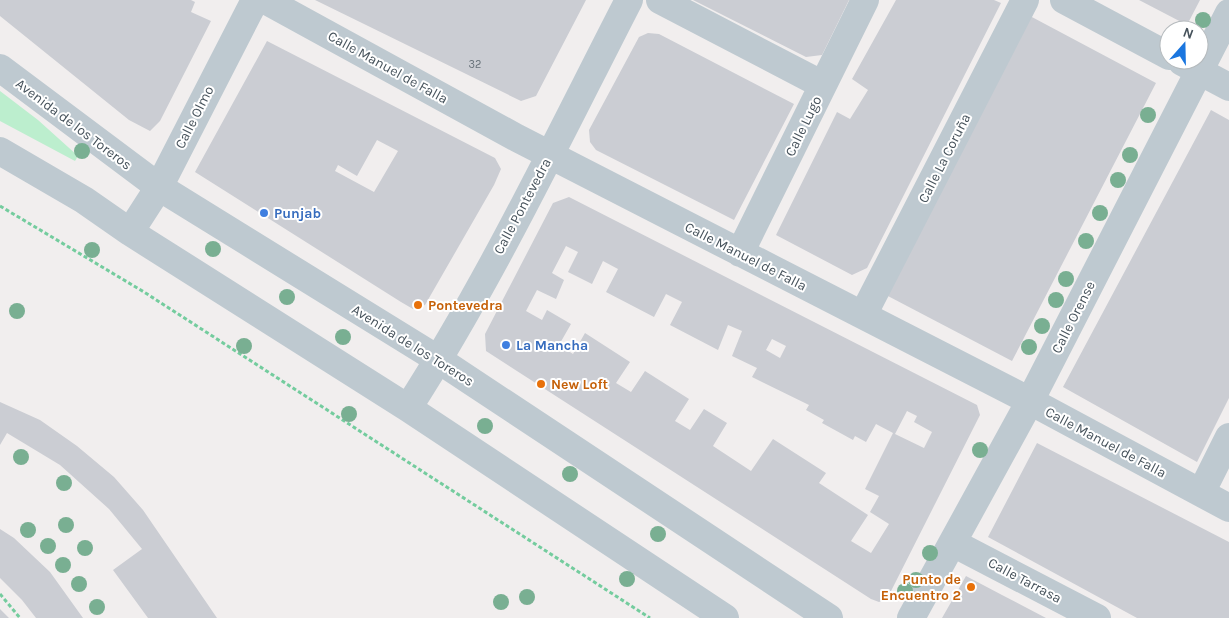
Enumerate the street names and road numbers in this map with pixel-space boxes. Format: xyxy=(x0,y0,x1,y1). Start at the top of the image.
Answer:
street label: Calle Manuel de Falla xyxy=(325,27,451,108)
street label: Avenida de los Toreros xyxy=(12,75,135,174)
street label: Calle Olmo xyxy=(171,83,218,152)
street label: Calle Lugo xyxy=(782,93,825,159)
street label: Calle La Coruña xyxy=(915,111,974,206)
street label: Calle Pontevedra xyxy=(490,155,555,257)
street label: Calle Manuel de Falla xyxy=(682,218,810,295)
street label: Calle Orense xyxy=(1048,278,1099,356)
street label: Avenida de los Toreros xyxy=(349,301,477,390)
street label: Calle Manuel de Falla xyxy=(1042,403,1169,482)
street label: Calle Tarrasa xyxy=(985,554,1065,607)

